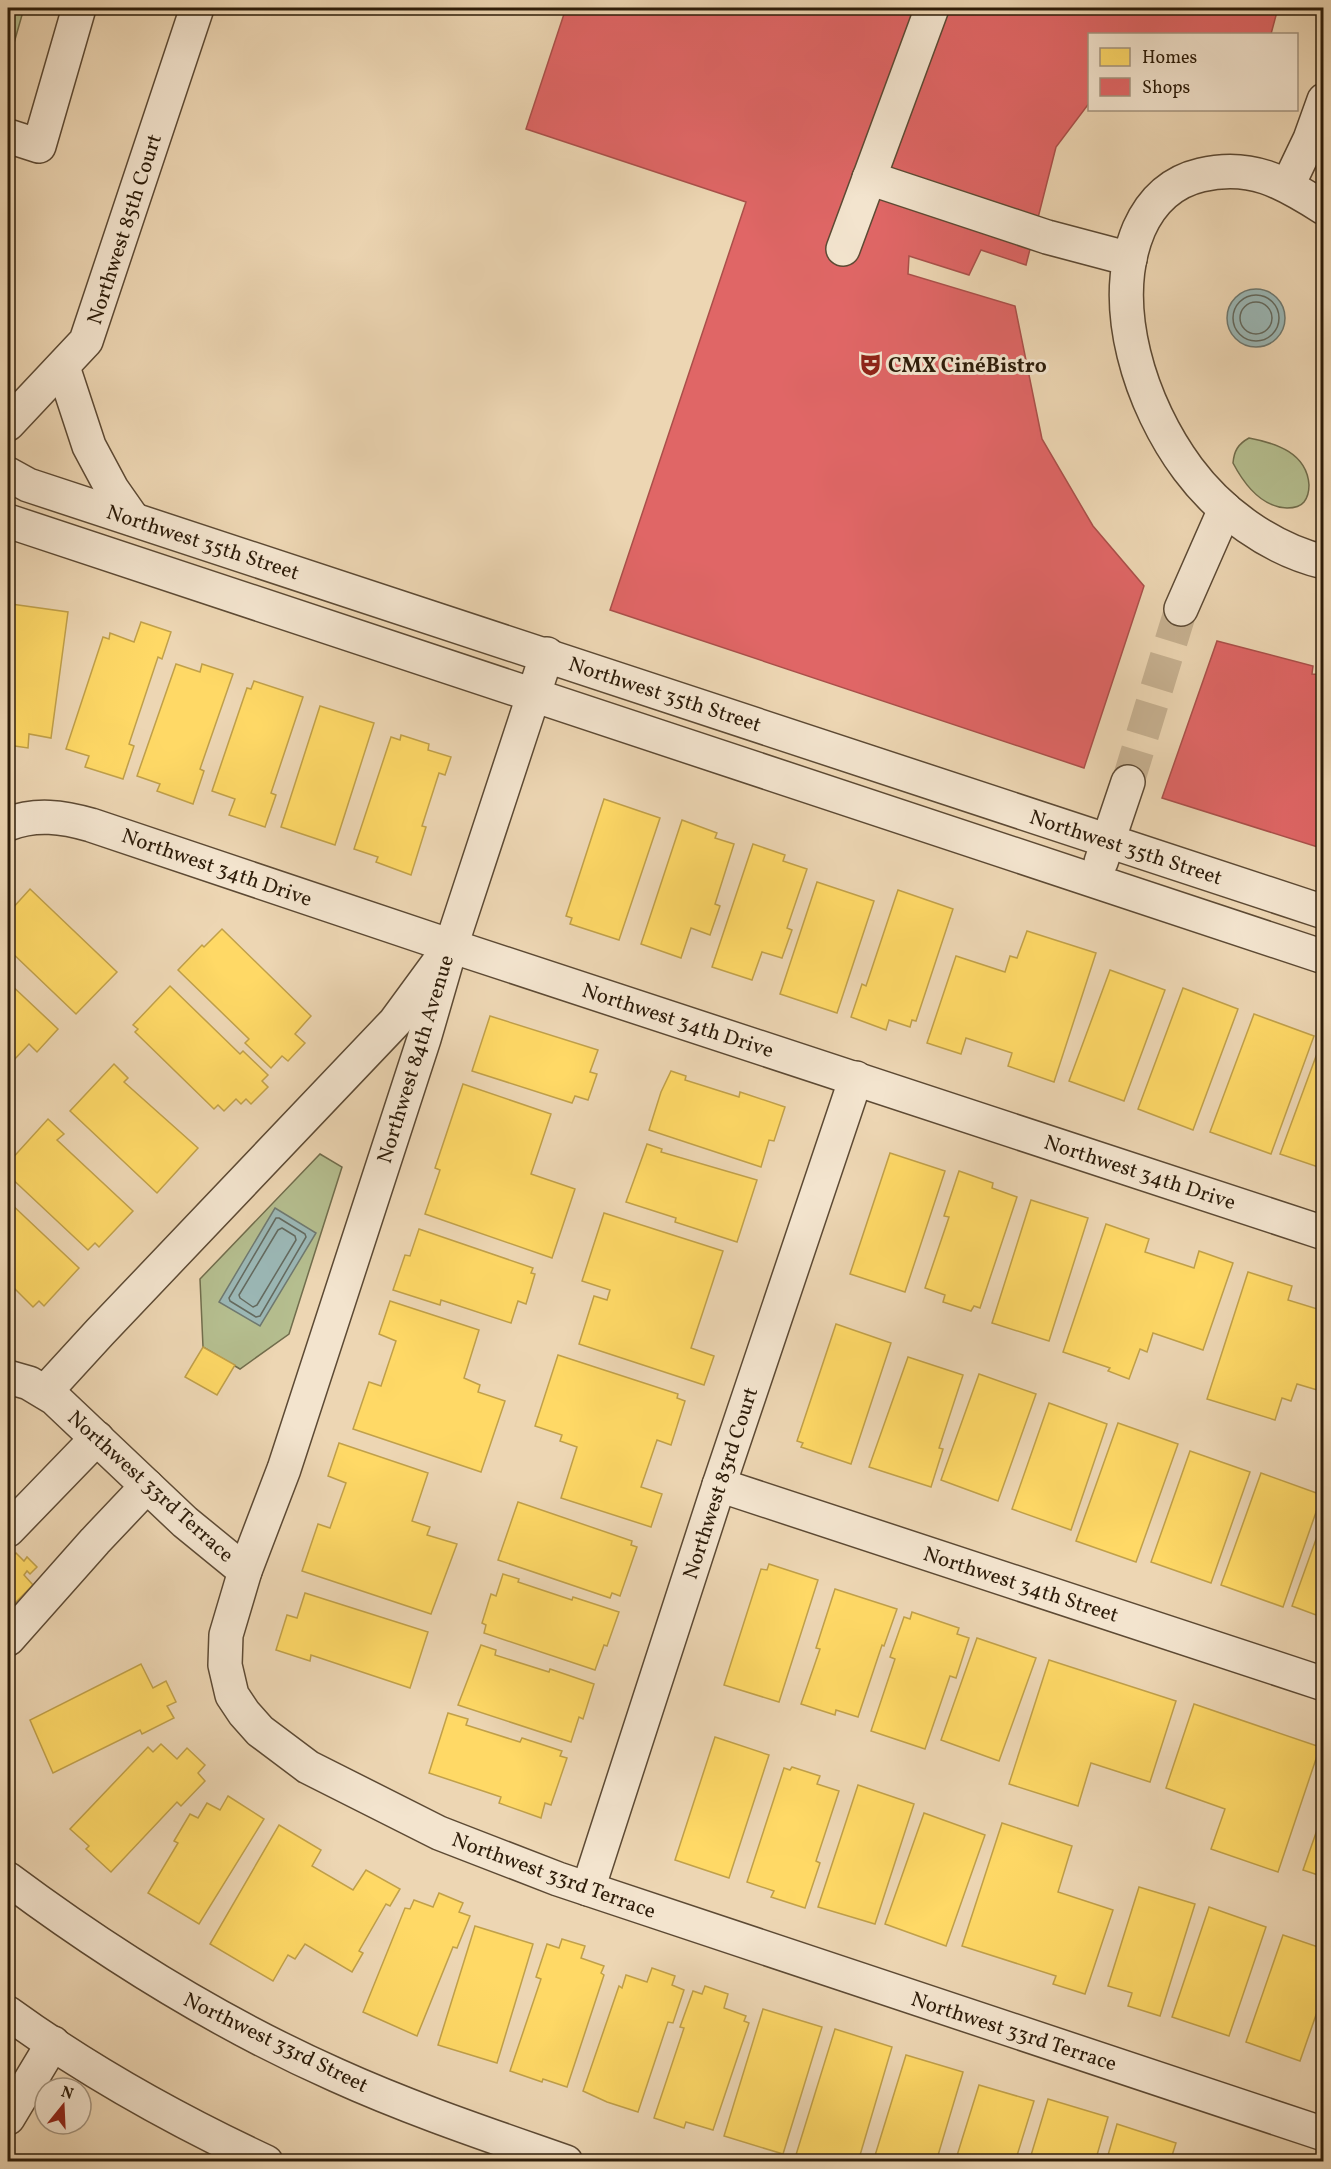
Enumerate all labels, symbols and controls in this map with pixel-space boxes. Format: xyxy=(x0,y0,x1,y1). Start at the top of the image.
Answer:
legend xyxy=(1088,33,1298,111)
text: Homes xyxy=(1142,46,1197,71)
text: Shops xyxy=(1142,76,1190,101)
street label: Northwest 85th Court xyxy=(81,130,170,328)
theatre icon: CMX CinéBistro xyxy=(857,352,883,378)
place label: CMX CinéBistro xyxy=(888,352,1047,381)
street label: Northwest 35th Street xyxy=(102,499,303,588)
street label: Northwest 35th Street xyxy=(564,651,765,740)
street label: Northwest 35th Street xyxy=(1025,804,1226,893)
street label: Northwest 34th Drive xyxy=(117,822,316,915)
street label: Northwest 84th Avenue xyxy=(371,952,462,1167)
street label: Northwest 34th Drive xyxy=(578,977,777,1066)
street label: Northwest 34th Drive xyxy=(1040,1129,1239,1218)
street label: Northwest 83rd Court xyxy=(677,1384,766,1583)
street label: Northwest 33rd Terrace xyxy=(60,1404,240,1570)
street label: Northwest 34th Street xyxy=(919,1540,1122,1631)
street label: Northwest 33rd Terrace xyxy=(448,1826,659,1927)
street label: Northwest 33rd Terrace xyxy=(907,1985,1120,2079)
street label: Northwest 33rd Street xyxy=(178,1986,373,2101)
north arrow xyxy=(33,2076,93,2136)
text: N xyxy=(58,2081,76,2106)

